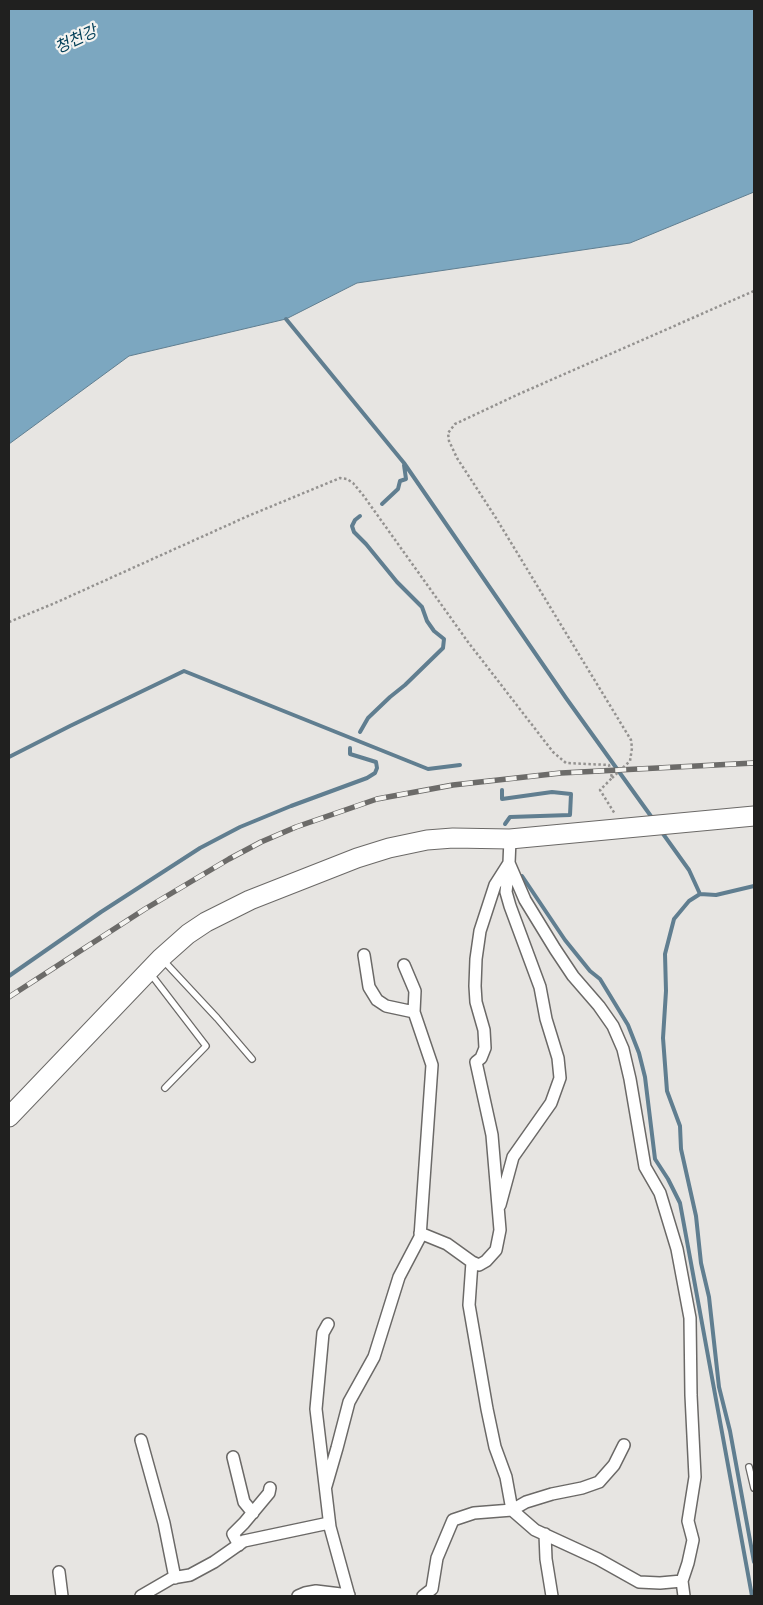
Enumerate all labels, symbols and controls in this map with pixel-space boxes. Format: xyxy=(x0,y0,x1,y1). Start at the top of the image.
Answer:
water label: 청천강 xyxy=(52,22,100,58)

